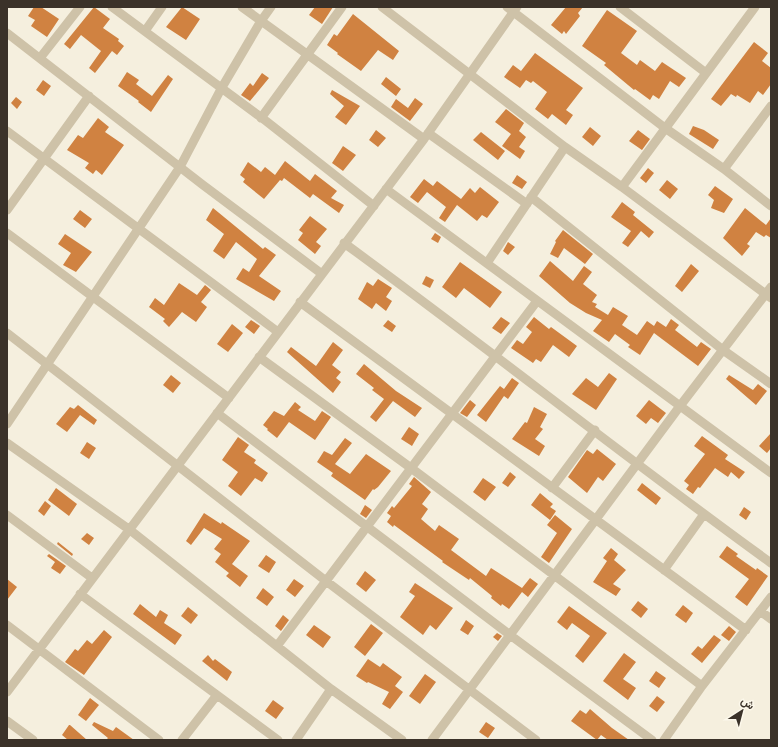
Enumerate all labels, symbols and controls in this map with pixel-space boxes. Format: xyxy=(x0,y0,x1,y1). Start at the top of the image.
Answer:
north arrow xyxy=(722,691,762,731)
text: ش xyxy=(738,693,757,712)

